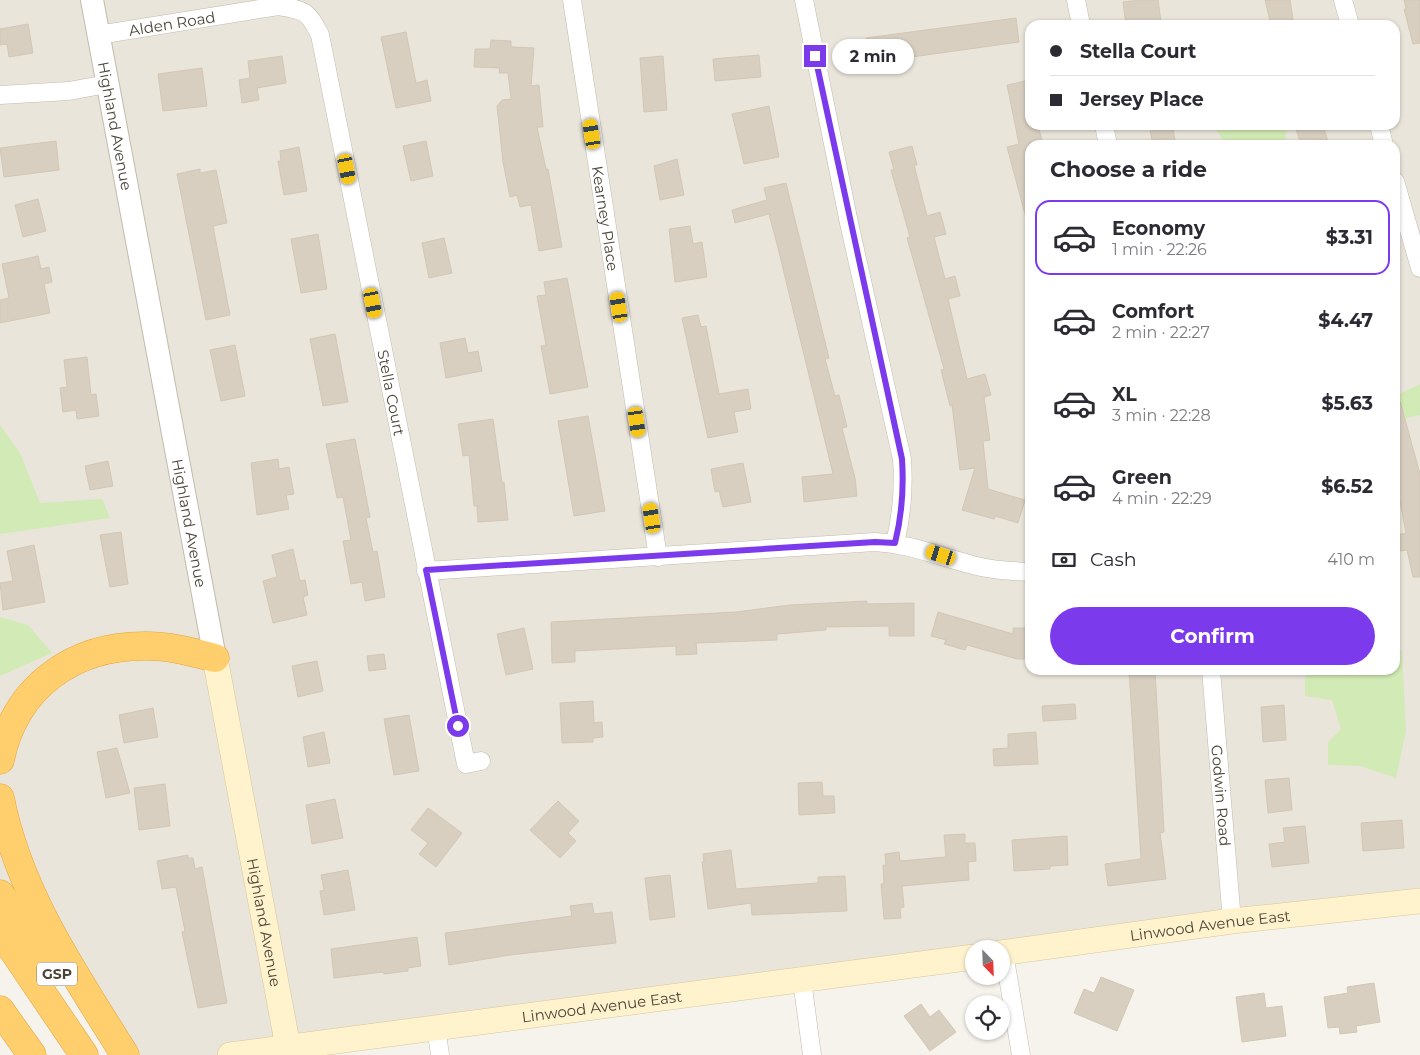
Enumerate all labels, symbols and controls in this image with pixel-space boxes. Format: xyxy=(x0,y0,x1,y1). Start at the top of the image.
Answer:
street label: Alden Road xyxy=(127,7,217,39)
callout: 2 min xyxy=(832,38,915,74)
text: Stella Court xyxy=(1080,40,1196,63)
route end xyxy=(804,45,826,67)
text: 2 min xyxy=(850,47,896,66)
street label: Highland Avenue xyxy=(94,60,137,192)
text: Jersey Place xyxy=(1080,88,1204,111)
car xyxy=(582,118,601,150)
car xyxy=(336,153,357,185)
text: Choose a ride xyxy=(1050,156,1207,183)
street label: Kearney Place xyxy=(588,164,623,272)
icon: car xyxy=(1052,215,1097,260)
text: Economy xyxy=(1112,217,1205,240)
text: $3.31 xyxy=(1326,226,1373,249)
text: 1 min · 22:26 xyxy=(1112,240,1207,259)
car xyxy=(362,287,383,319)
car xyxy=(609,291,628,323)
icon: car xyxy=(1052,298,1097,343)
text: Comfort xyxy=(1112,300,1194,323)
text: $4.47 xyxy=(1318,309,1373,332)
text: 2 min · 22:27 xyxy=(1112,323,1210,342)
street label: Stella Court xyxy=(374,348,409,437)
icon: car xyxy=(1052,381,1097,426)
text: XL xyxy=(1112,383,1137,406)
text: $5.63 xyxy=(1321,392,1373,415)
car xyxy=(627,406,646,438)
text: 3 min · 22:28 xyxy=(1112,406,1211,425)
street label: Highland Avenue xyxy=(168,457,211,589)
icon: car xyxy=(1052,464,1097,509)
text: Green xyxy=(1112,466,1172,489)
text: $6.52 xyxy=(1321,475,1373,498)
text: 4 min · 22:29 xyxy=(1112,489,1212,508)
car xyxy=(642,502,661,534)
car xyxy=(924,543,957,567)
icon: cash xyxy=(1050,546,1078,574)
text: Cash xyxy=(1090,548,1137,571)
text: 410 m xyxy=(1327,550,1375,569)
button: Confirm xyxy=(1050,607,1375,665)
route start xyxy=(447,715,469,737)
street label: Godwin Road xyxy=(1208,744,1235,847)
street label: Highland Avenue xyxy=(243,857,286,988)
street label: Linwood Avenue East xyxy=(1129,905,1291,945)
north arrow xyxy=(965,940,1010,985)
map controls xyxy=(965,940,1010,1040)
road number: GSP xyxy=(37,962,77,986)
street label: Linwood Avenue East xyxy=(520,986,683,1026)
button: locate xyxy=(965,995,1010,1040)

